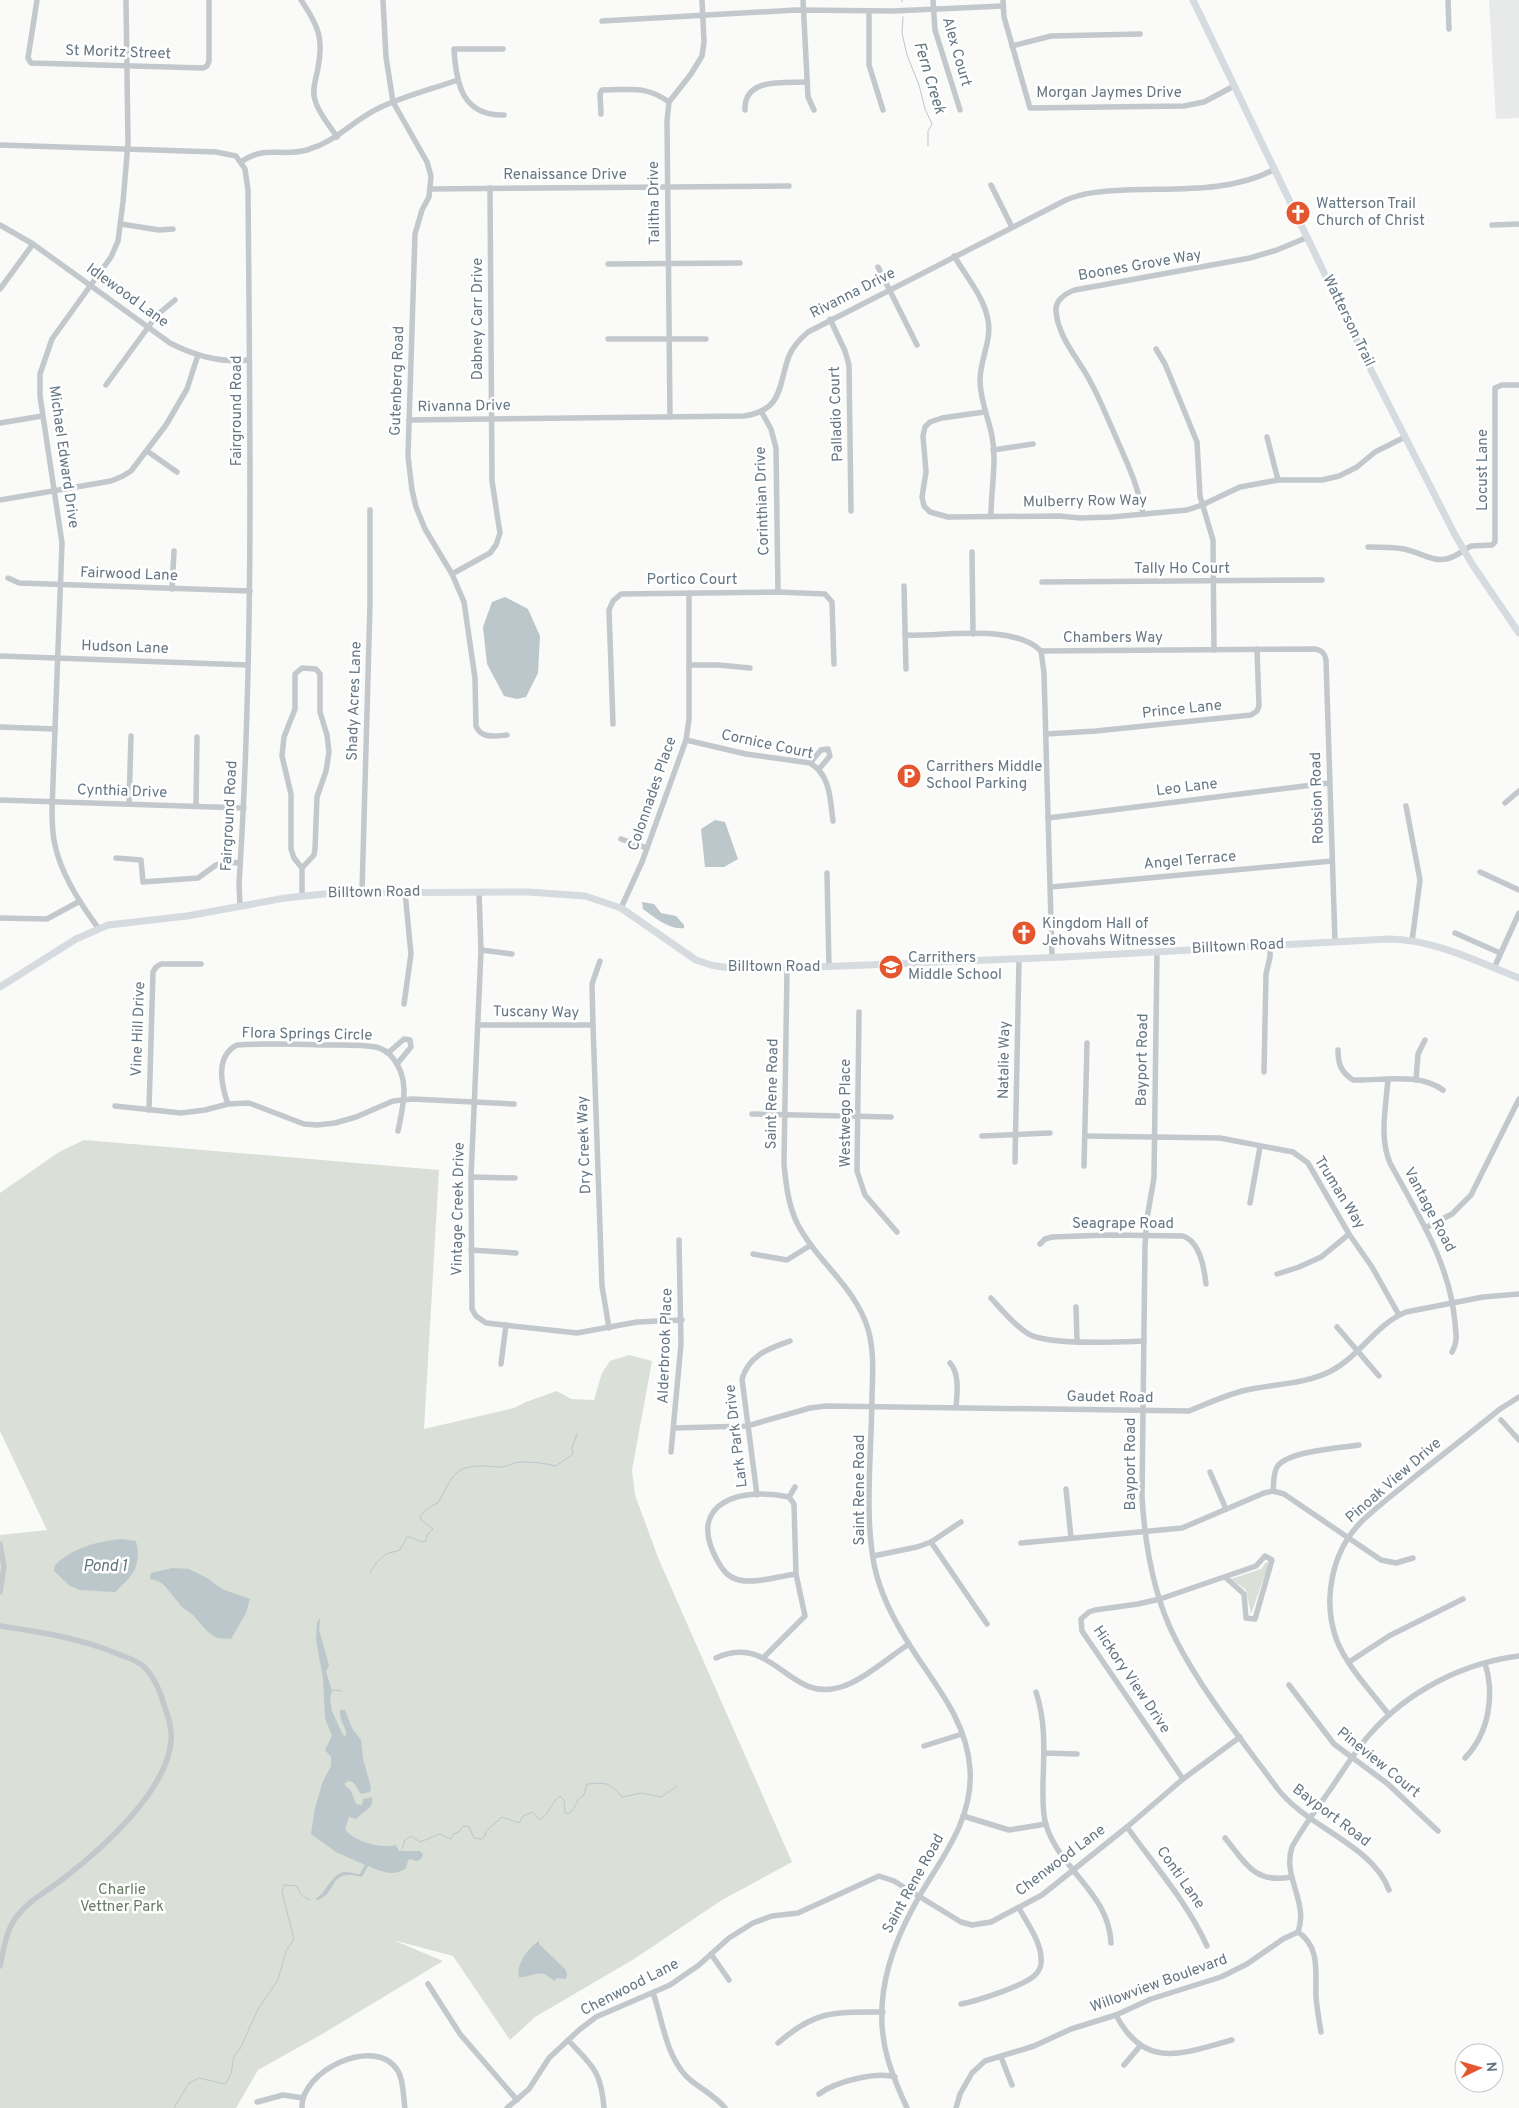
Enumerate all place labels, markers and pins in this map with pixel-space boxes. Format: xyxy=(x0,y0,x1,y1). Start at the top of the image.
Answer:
place label: Watterson Trail Church of Christ xyxy=(1316,195,1425,231)
church icon: Watterson Trail Church of Christ xyxy=(1285,200,1311,226)
place label: Carrithers Middle School Parking xyxy=(926,758,1042,794)
parking icon: Carrithers Middle School Parking xyxy=(896,763,922,789)
place label: Kingdom Hall of Jehovahs Witnesses xyxy=(1042,915,1176,951)
church icon: Kingdom Hall of Jehovahs Witnesses xyxy=(1011,920,1037,946)
place label: Carrithers Middle School xyxy=(908,949,1002,985)
school or university icon: Carrithers Middle School xyxy=(878,954,904,980)

